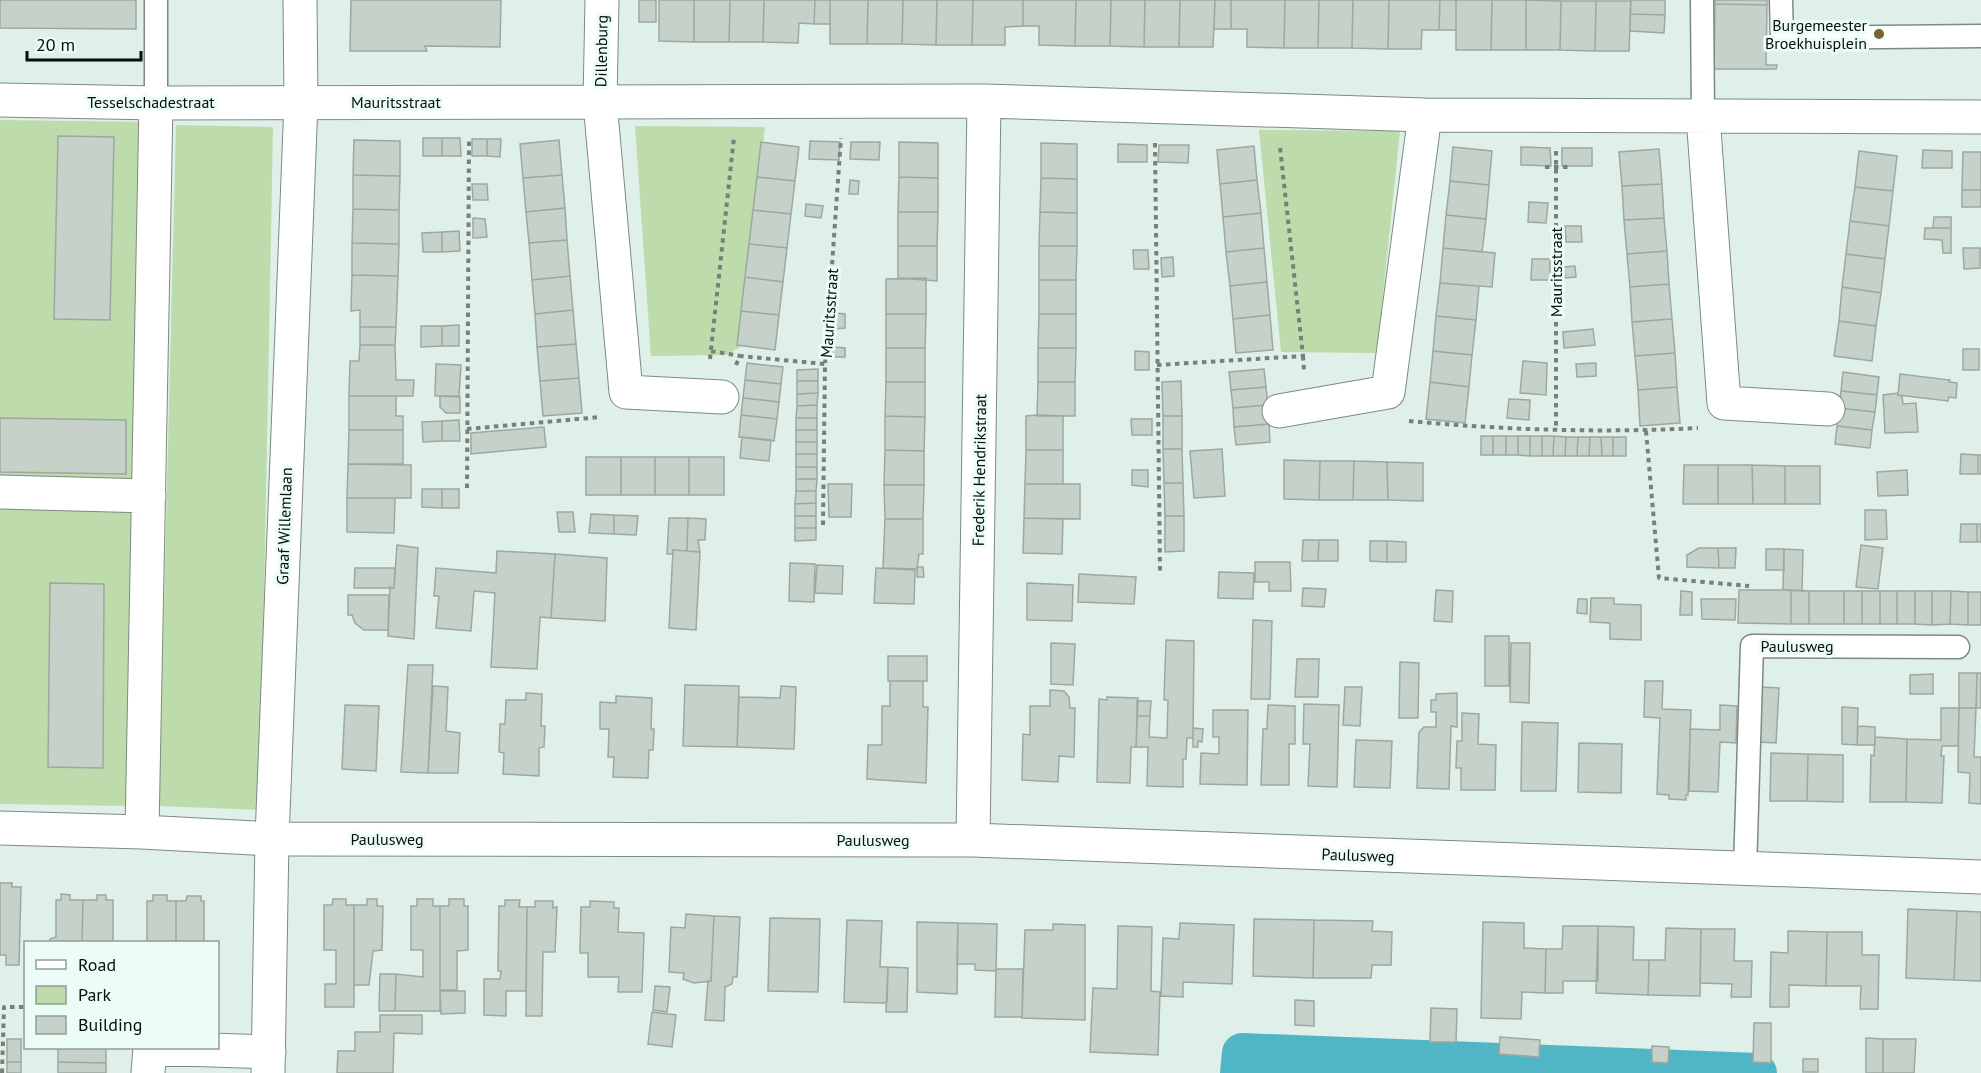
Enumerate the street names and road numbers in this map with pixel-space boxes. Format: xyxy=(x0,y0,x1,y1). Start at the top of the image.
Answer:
street label: Dillenburg xyxy=(590,15,612,87)
street label: Tesselschadestraat xyxy=(87,92,215,112)
street label: Mauritsstraat xyxy=(351,92,442,112)
street label: Mauritsstraat xyxy=(1546,226,1566,317)
street label: Mauritsstraat xyxy=(816,267,842,359)
street label: Frederik Hendrikstraat xyxy=(968,393,990,546)
street label: Graaf Willemlaan xyxy=(272,467,296,585)
street label: Paulusweg xyxy=(1760,636,1834,656)
street label: Paulusweg xyxy=(350,829,424,849)
street label: Paulusweg xyxy=(836,830,910,850)
street label: Paulusweg xyxy=(1321,844,1395,866)

